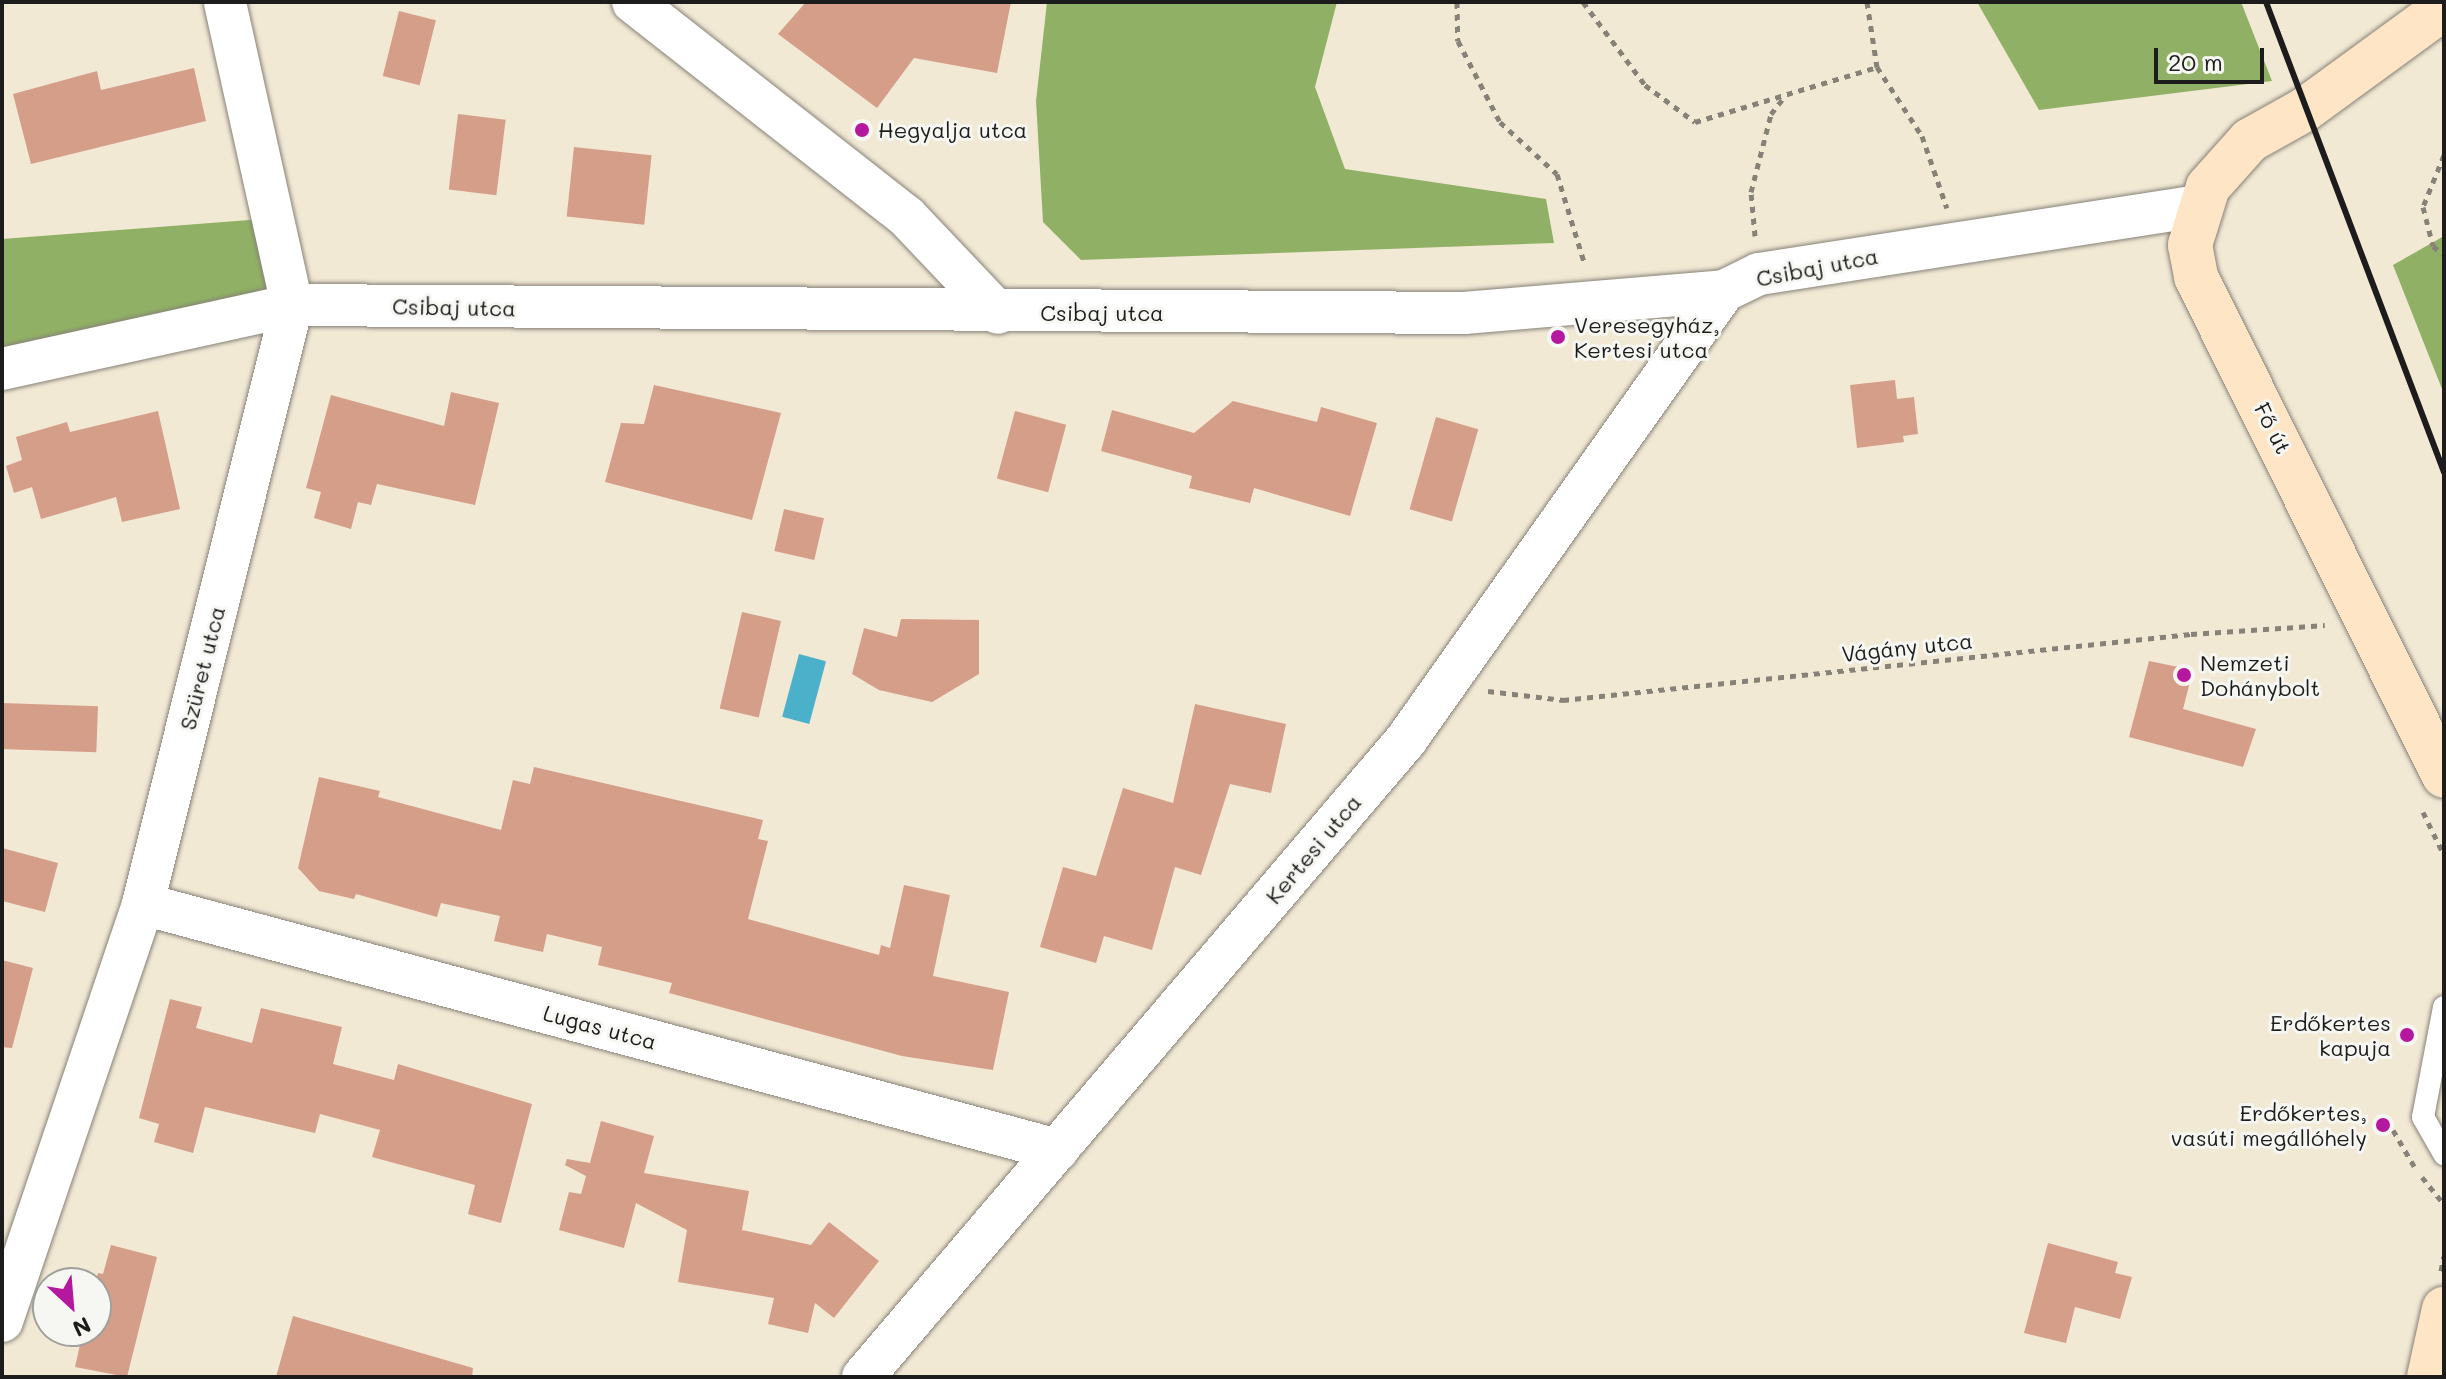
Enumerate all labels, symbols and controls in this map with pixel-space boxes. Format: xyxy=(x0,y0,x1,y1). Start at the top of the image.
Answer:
scale bar xyxy=(2158,32,2268,82)
text: 20 m xyxy=(2168,46,2223,77)
place label: Hegyalja utca xyxy=(878,117,1027,143)
marker: Hegyalja utca xyxy=(853,121,871,139)
street label: Csibaj utca xyxy=(1754,242,1880,292)
street label: Csibaj utca xyxy=(392,293,516,321)
street label: Csibaj utca xyxy=(1040,300,1164,326)
place label: Veresegyház, Kertesi utca xyxy=(1574,311,1720,362)
marker: Veresegyház, Kertesi utca xyxy=(1549,328,1567,346)
street label: Fő út xyxy=(2249,398,2297,458)
street label: Szüret utca xyxy=(174,603,230,733)
street label: Vágány utca xyxy=(1840,627,1974,667)
place label: Nemzeti Dohánybolt xyxy=(2200,649,2320,700)
marker: Nemzeti Dohánybolt xyxy=(2175,666,2193,684)
street label: Kertesi utca xyxy=(1260,789,1366,909)
street label: Lugas utca xyxy=(540,999,660,1055)
place label: Erdőkertes kapuja xyxy=(2270,1009,2391,1060)
marker: Erdőkertes kapuja xyxy=(2398,1026,2416,1044)
place label: Erdőkertes, vasúti megállóhely xyxy=(2171,1099,2367,1150)
marker: Erdőkertes, vasúti megállóhely xyxy=(2374,1116,2392,1134)
north arrow xyxy=(32,1267,112,1347)
text: N xyxy=(68,1311,96,1344)

